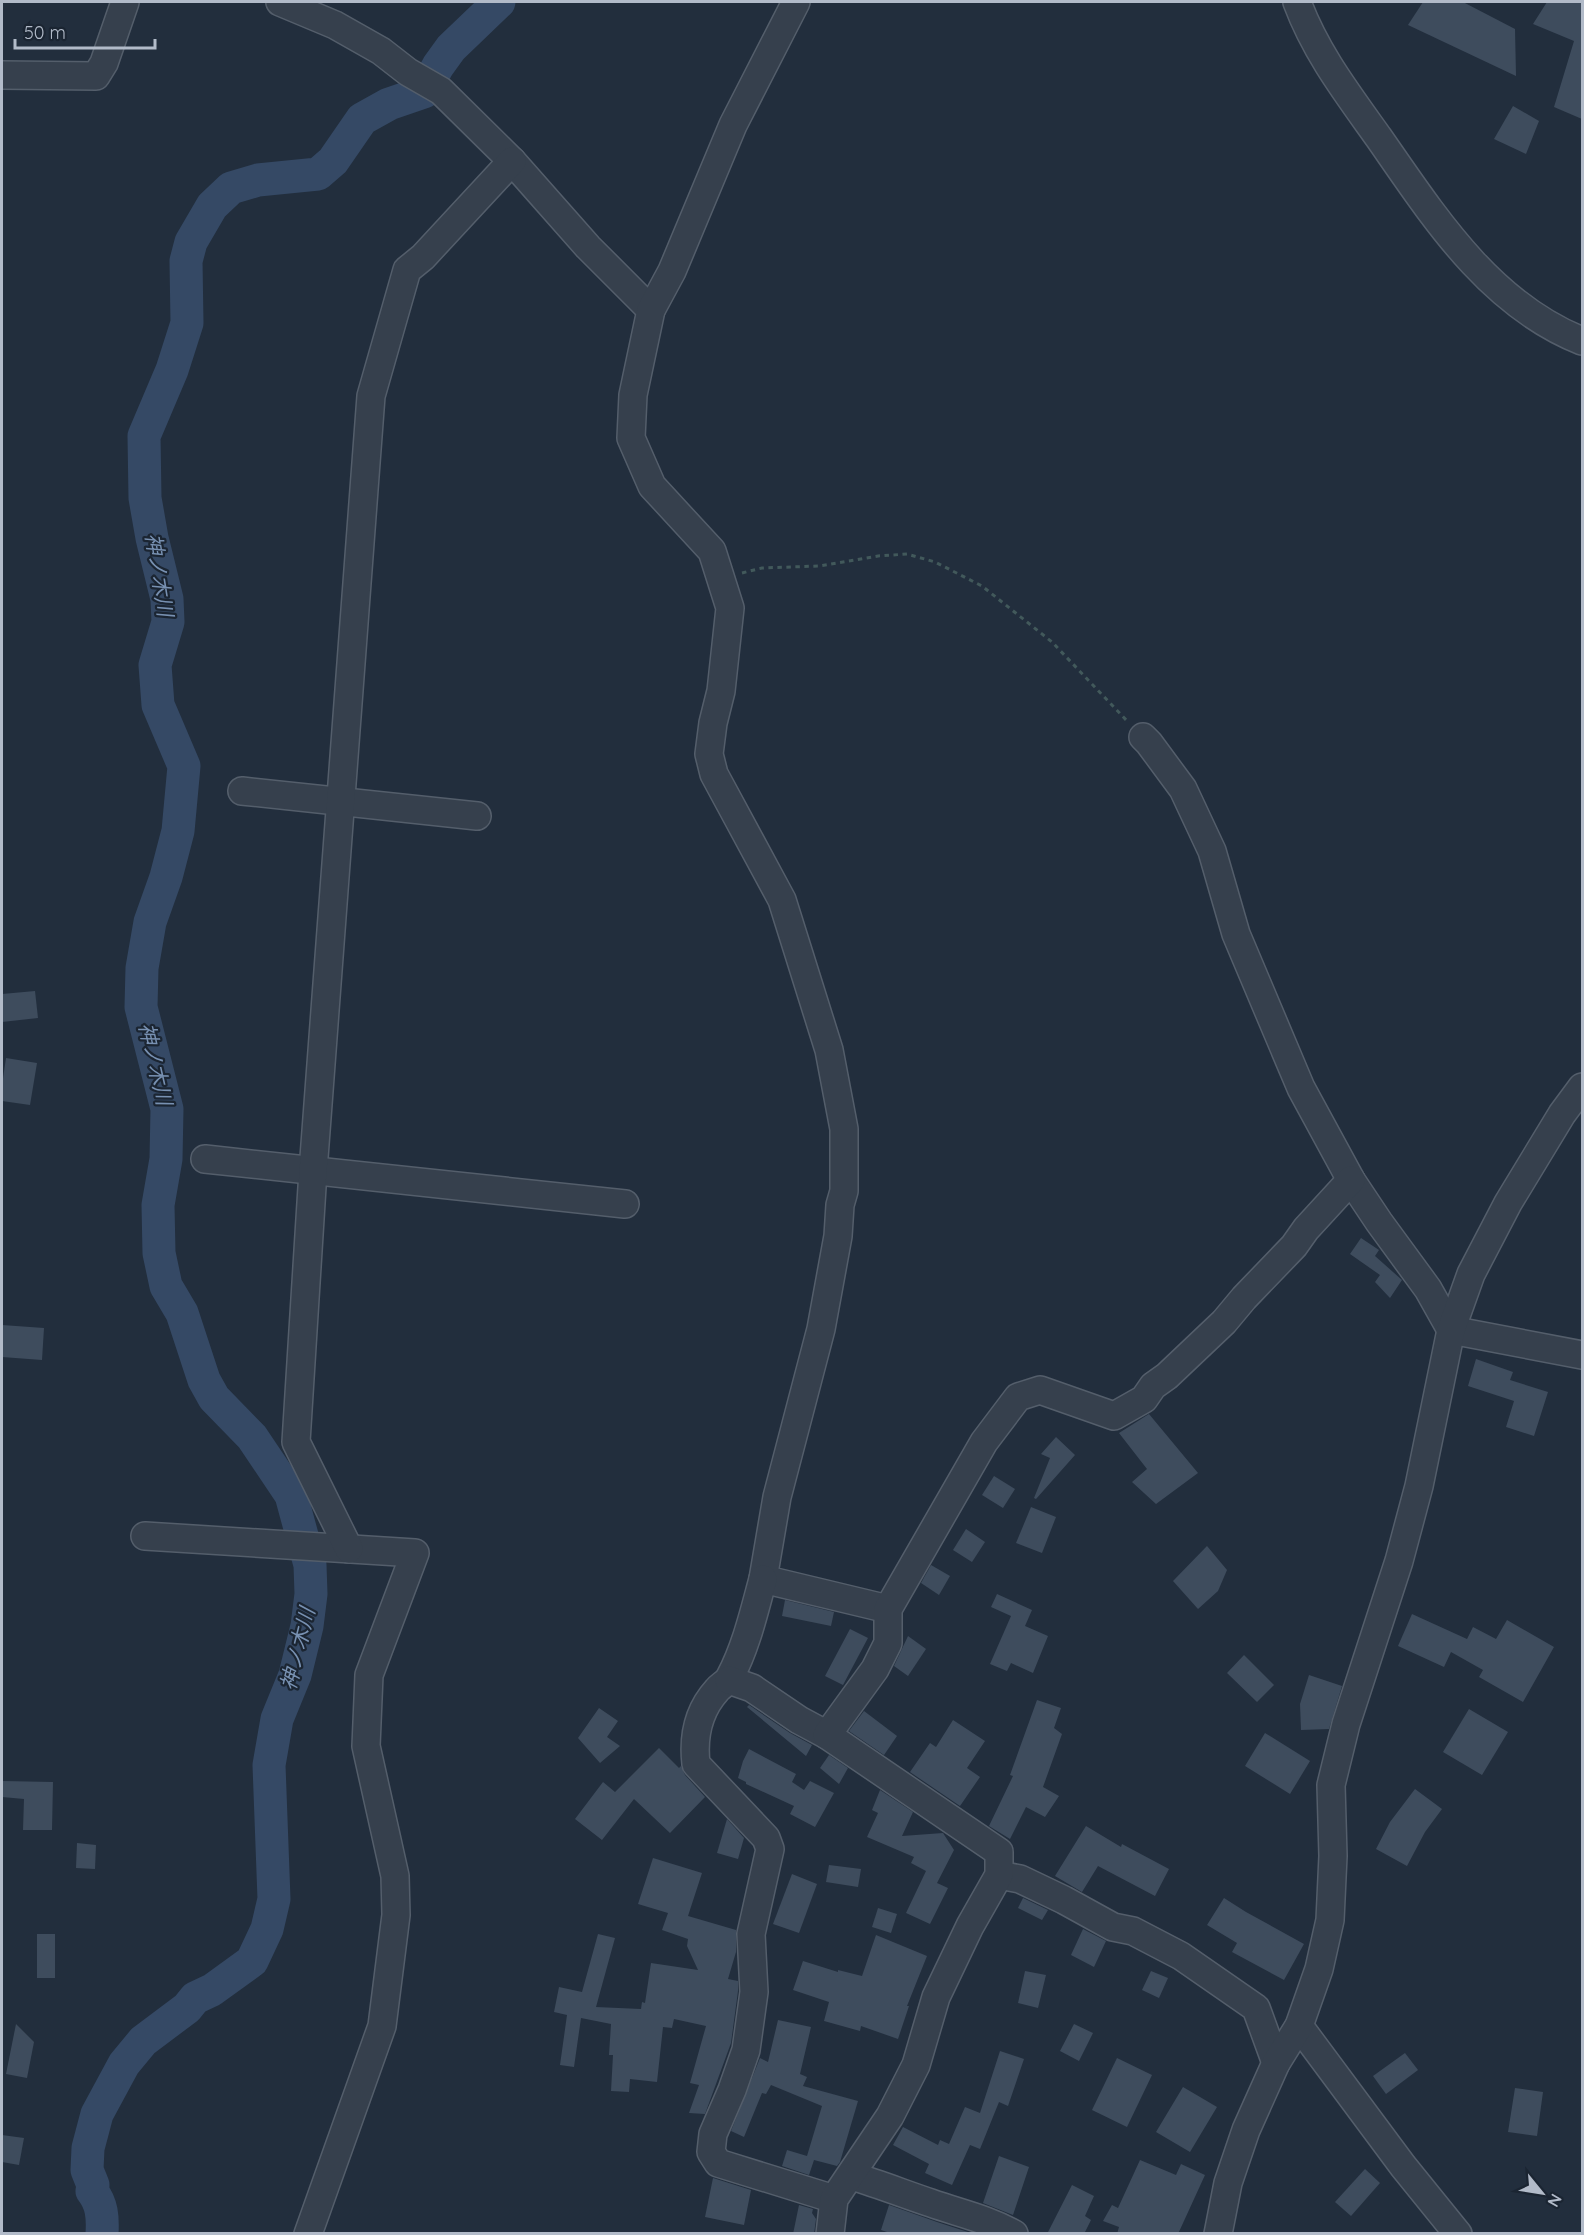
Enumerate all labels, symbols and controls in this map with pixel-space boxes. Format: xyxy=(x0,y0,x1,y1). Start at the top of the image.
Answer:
scale bar xyxy=(15,12,154,50)
text: 50 m xyxy=(24,21,66,44)
water label: 神ノ木川 xyxy=(141,531,180,620)
water label: 神ノ木川 xyxy=(134,1020,179,1110)
water label: 神ノ木川 xyxy=(274,1603,320,1693)
north arrow xyxy=(1512,2163,1572,2223)
text: N xyxy=(1543,2190,1567,2211)

